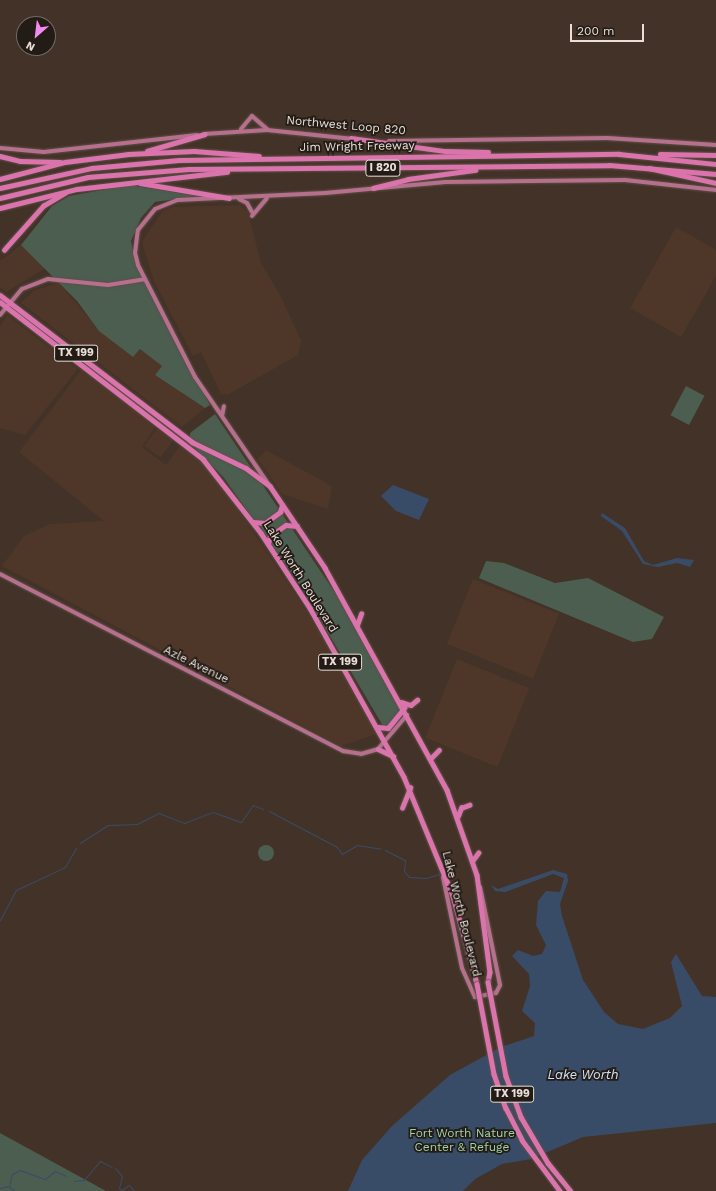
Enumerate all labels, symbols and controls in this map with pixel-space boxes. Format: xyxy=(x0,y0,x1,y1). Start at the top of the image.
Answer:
north arrow xyxy=(16,16,56,56)
scale bar xyxy=(572,16,646,42)
text: 200 m xyxy=(577,24,614,38)
text: N xyxy=(24,39,37,54)
street label: Northwest Loop 820 xyxy=(286,114,406,138)
street label: Jim Wright Freeway xyxy=(299,139,415,155)
road number: I 820 xyxy=(365,159,401,177)
road number: TX 199 xyxy=(54,344,98,362)
street label: Lake Worth Boulevard xyxy=(260,519,340,635)
street label: Azle Avenue xyxy=(161,643,231,687)
road number: TX 199 xyxy=(318,653,362,671)
street label: Lake Worth Boulevard xyxy=(438,850,484,978)
water label: Lake Worth xyxy=(547,1067,619,1083)
road number: TX 199 xyxy=(490,1085,534,1103)
park label: Fort Worth Nature Center & Refuge xyxy=(409,1127,515,1155)

